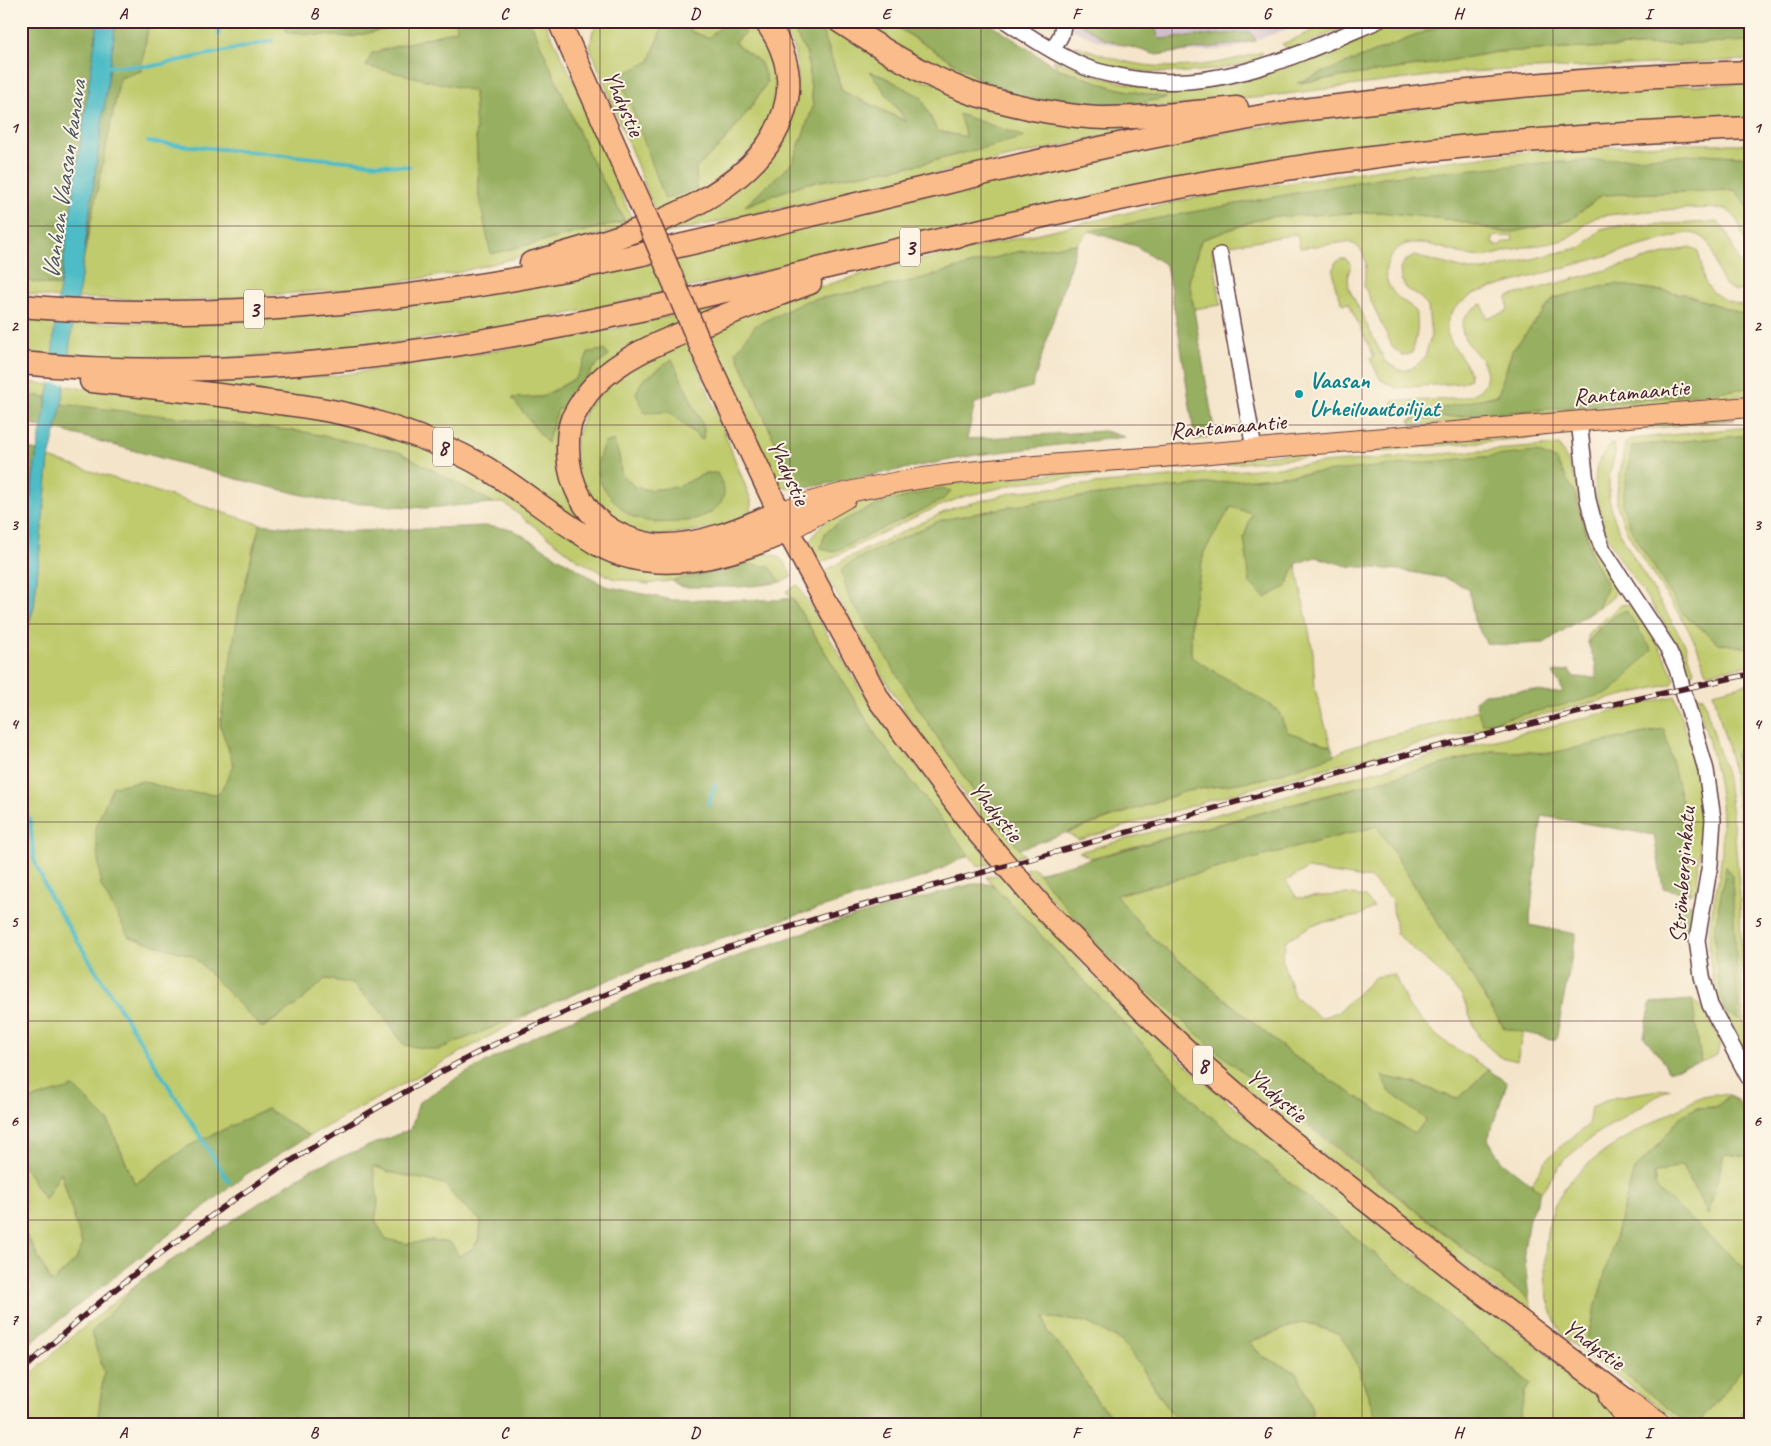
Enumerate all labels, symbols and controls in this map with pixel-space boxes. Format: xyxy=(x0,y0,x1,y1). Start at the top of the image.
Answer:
text: A xyxy=(119,4,129,24)
text: B xyxy=(310,4,320,24)
text: C xyxy=(500,4,510,24)
text: D xyxy=(690,4,701,24)
text: E xyxy=(882,4,893,24)
text: F xyxy=(1072,4,1083,24)
text: G xyxy=(1263,4,1273,24)
text: H xyxy=(1453,4,1465,24)
text: I xyxy=(1645,4,1655,24)
street label: Yhdystie xyxy=(596,65,653,143)
water label: Vanhan Vaasan kanava xyxy=(34,77,94,282)
text: 1 xyxy=(10,118,19,138)
text: 1 xyxy=(1753,118,1762,138)
road number: 3 xyxy=(900,228,920,266)
road number: 3 xyxy=(244,290,264,328)
text: 2 xyxy=(10,316,19,336)
text: 2 xyxy=(1753,316,1762,336)
place label: Vaasan Urheiluautoilijat xyxy=(1309,365,1442,423)
street label: Rantamaantie xyxy=(1572,372,1692,412)
marker: Vaasan Urheiluautoilijat xyxy=(1293,388,1305,400)
street label: Rantamaantie xyxy=(1169,406,1289,446)
road number: 8 xyxy=(433,428,453,467)
street label: Yhdystie xyxy=(761,434,818,512)
text: 3 xyxy=(10,515,19,535)
text: 3 xyxy=(1753,515,1762,535)
text: 4 xyxy=(10,714,19,734)
text: 4 xyxy=(1753,714,1762,734)
street label: Yhdystie xyxy=(963,775,1031,849)
street label: Strömberginkatu xyxy=(1662,804,1702,944)
text: 5 xyxy=(11,912,20,932)
text: 5 xyxy=(1754,912,1763,932)
road number: 8 xyxy=(1193,1046,1213,1084)
street label: Yhdystie xyxy=(1241,1061,1315,1130)
text: 6 xyxy=(10,1111,19,1131)
text: 6 xyxy=(1753,1111,1762,1131)
text: 7 xyxy=(10,1310,19,1330)
text: 7 xyxy=(1753,1310,1762,1330)
street label: Yhdystie xyxy=(1557,1312,1633,1378)
text: A xyxy=(119,1423,129,1443)
text: B xyxy=(310,1423,320,1443)
text: C xyxy=(500,1423,510,1443)
text: D xyxy=(690,1423,701,1443)
text: E xyxy=(882,1423,893,1443)
text: F xyxy=(1072,1423,1083,1443)
text: G xyxy=(1263,1423,1273,1443)
text: H xyxy=(1453,1423,1465,1443)
text: I xyxy=(1645,1423,1655,1443)

